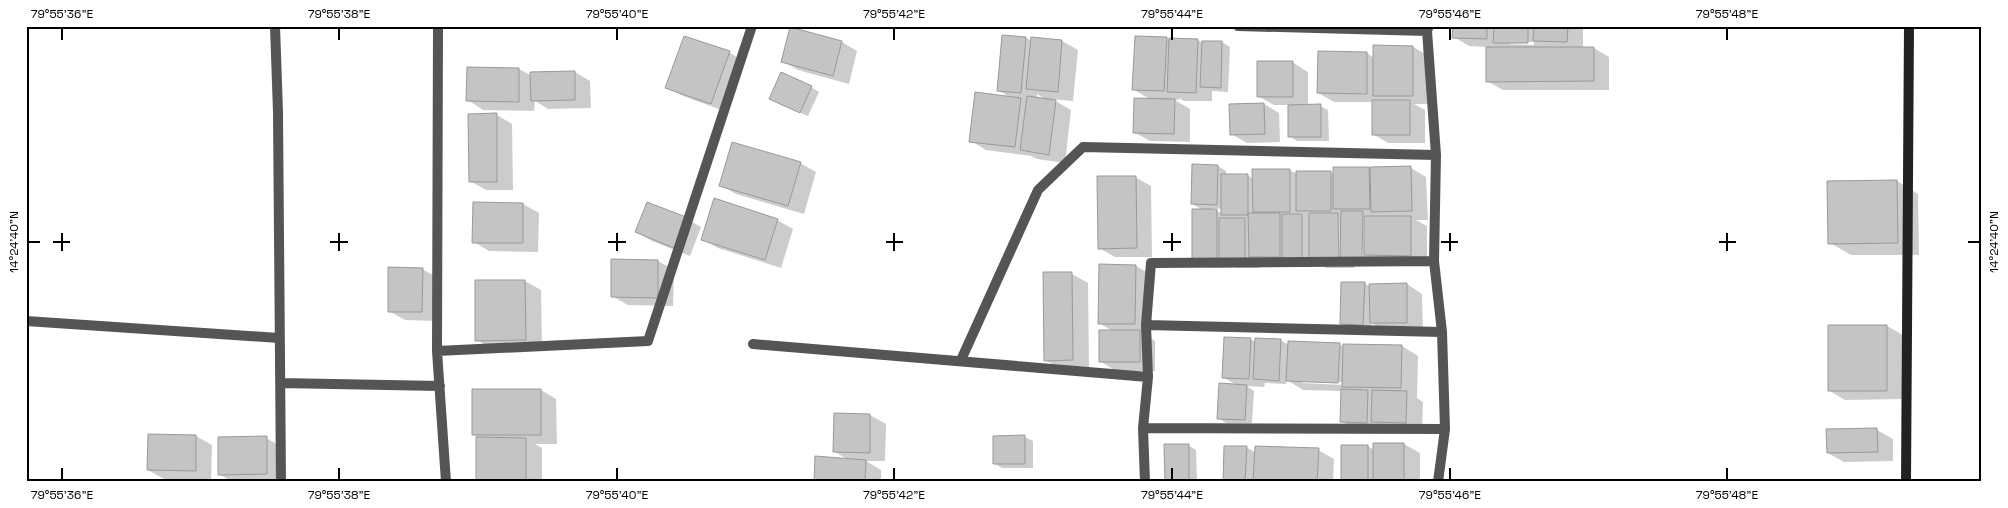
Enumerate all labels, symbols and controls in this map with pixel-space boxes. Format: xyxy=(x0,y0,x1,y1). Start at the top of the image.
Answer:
text: 79°55'36"E xyxy=(31,6,93,22)
text: 79°55'38"E xyxy=(308,6,371,22)
text: 79°55'40"E xyxy=(586,6,649,22)
text: 79°55'42"E xyxy=(863,6,925,22)
text: 79°55'44"E xyxy=(1141,6,1203,22)
text: 79°55'46"E xyxy=(1419,6,1481,22)
text: 79°55'48"E xyxy=(1696,6,1758,22)
text: 14°24'40"N xyxy=(6,211,22,273)
text: 14°24'40"N xyxy=(1986,211,2002,273)
text: 79°55'36"E xyxy=(31,487,93,503)
text: 79°55'38"E xyxy=(308,487,371,503)
text: 79°55'40"E xyxy=(586,487,649,503)
text: 79°55'42"E xyxy=(863,487,925,503)
text: 79°55'44"E xyxy=(1141,487,1203,503)
text: 79°55'46"E xyxy=(1419,487,1481,503)
text: 79°55'48"E xyxy=(1696,487,1758,503)

